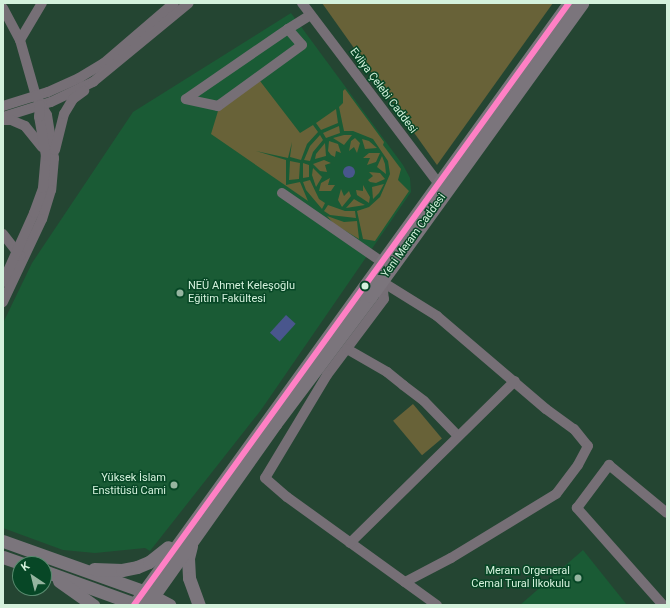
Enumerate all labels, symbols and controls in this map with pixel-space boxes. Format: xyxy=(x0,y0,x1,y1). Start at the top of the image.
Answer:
street label: Evliya Çelebi Caddesi xyxy=(347,46,419,136)
street label: Yeni Meram Caddesi xyxy=(379,191,449,281)
place label: NEÜ Ahmet Keleşoğlu Eğitim Fakültesi xyxy=(188,280,295,306)
unlabelled marker xyxy=(360,281,370,291)
marker: NEÜ Ahmet Keleşoğlu Eğitim Fakültesi xyxy=(175,288,185,298)
place label: Yüksek İslam Enstitüsü Cami xyxy=(92,472,166,498)
marker: Yüksek İslam Enstitüsü Cami xyxy=(169,480,179,490)
north arrow xyxy=(12,556,52,596)
text: K xyxy=(19,559,32,574)
place label: Meram Orgeneral Cemal Tural İlkokulu xyxy=(471,565,570,591)
marker: Meram Orgeneral Cemal Tural İlkokulu xyxy=(573,573,583,583)

